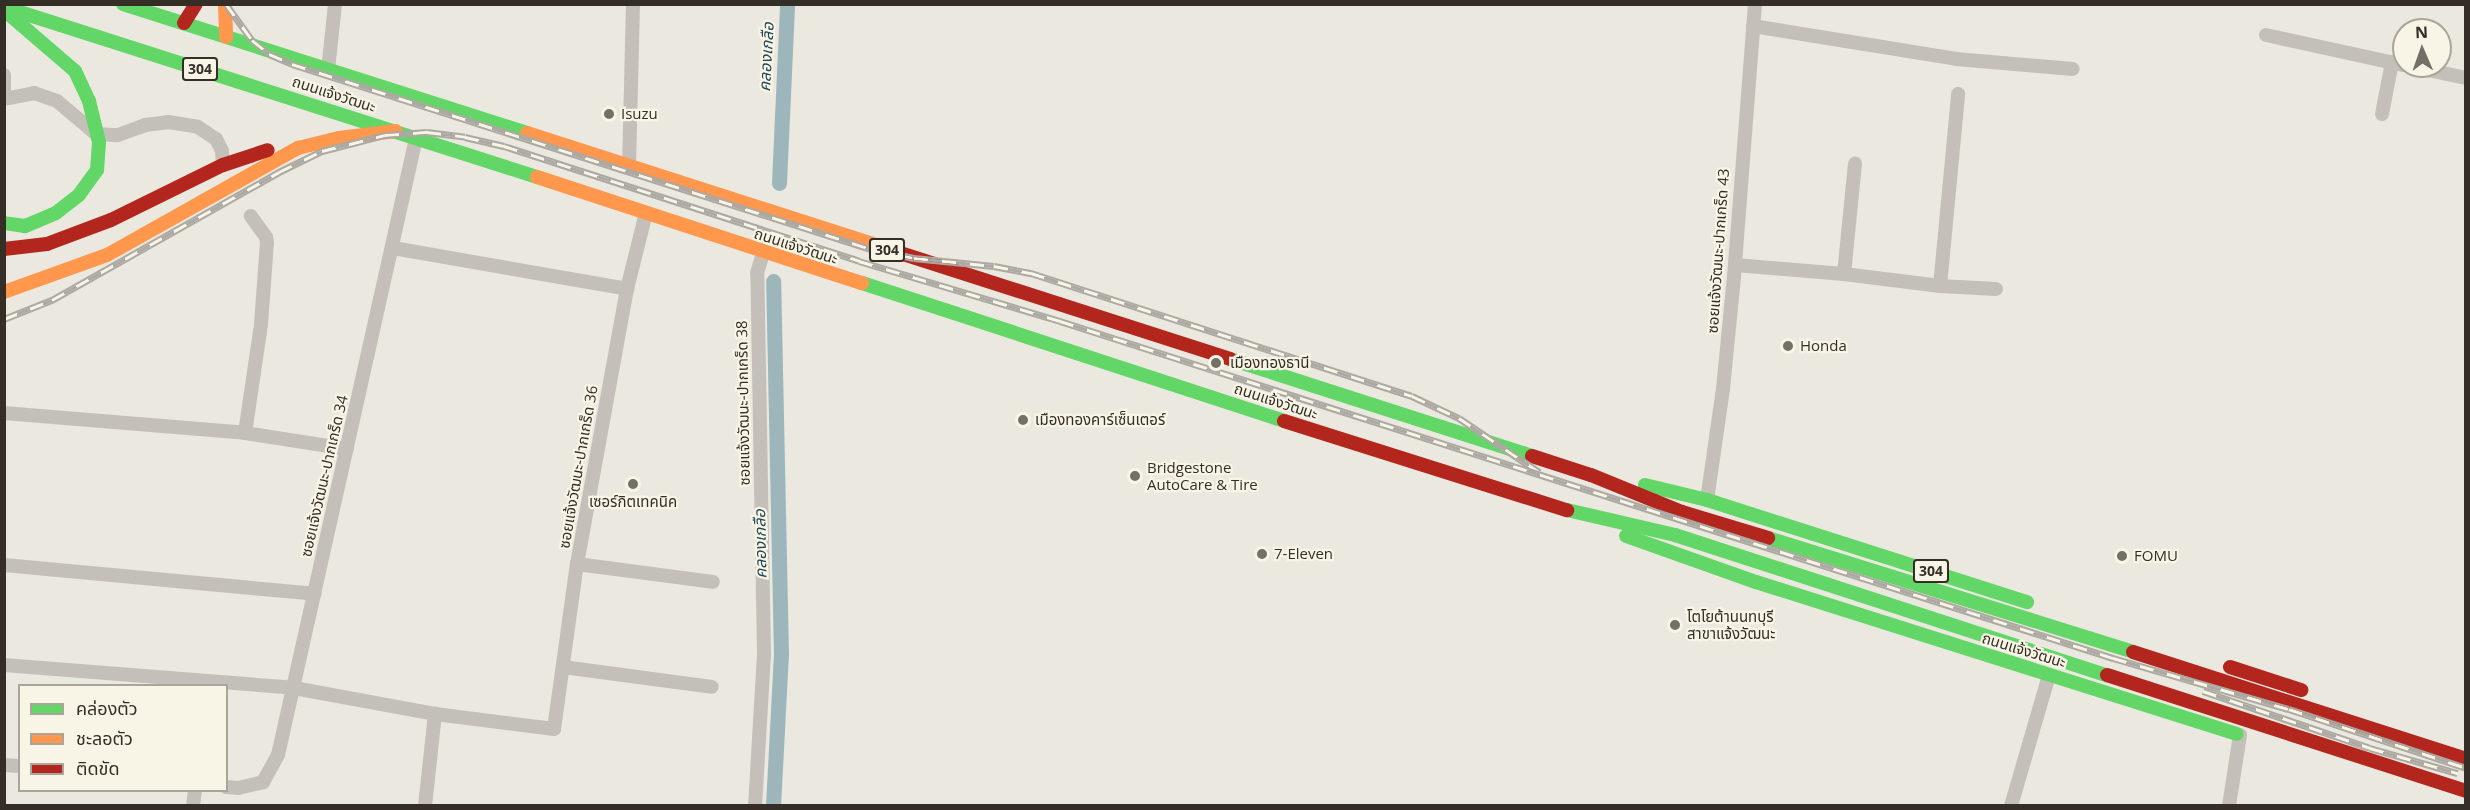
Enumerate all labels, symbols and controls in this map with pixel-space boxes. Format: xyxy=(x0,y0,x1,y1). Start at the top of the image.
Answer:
north arrow xyxy=(2392,18,2452,78)
text: N xyxy=(2415,21,2428,43)
water label: คลองเกลือ xyxy=(755,22,777,92)
road number: 304 xyxy=(180,58,220,80)
street label: ถนนแจ้งวัฒนะ xyxy=(290,72,378,116)
place label: Isuzu xyxy=(621,105,658,123)
marker: Isuzu xyxy=(602,107,616,121)
street label: ซอยแจ้งวัฒนะ-ปากเกร็ด 43 xyxy=(1703,168,1733,334)
street label: ถนนแจ้งวัฒนะ xyxy=(752,224,840,268)
road number: 304 xyxy=(868,239,906,261)
street label: ซอยแจ้งวัฒนะ-ปากเกร็ด 38 xyxy=(733,320,753,486)
place label: Honda xyxy=(1800,337,1847,355)
marker: Honda xyxy=(1781,339,1795,353)
marker: เมืองทองธานี xyxy=(1207,354,1225,372)
place label: เมืองทองธานี xyxy=(1230,354,1310,372)
street label: ถนนแจ้งวัฒนะ xyxy=(1232,379,1320,423)
street label: ซอยแจ้งวัฒนะ-ปากเกร็ด 36 xyxy=(555,384,601,550)
street label: ซอยแจ้งวัฒนะ-ปากเกร็ด 34 xyxy=(297,393,351,559)
place label: เมืองทองคาร์เซ็นเตอร์ xyxy=(1035,411,1165,429)
marker: เมืองทองคาร์เซ็นเตอร์ xyxy=(1016,413,1030,427)
place label: Bridgestone AutoCare & Tire xyxy=(1147,458,1258,493)
marker: Bridgestone AutoCare & Tire xyxy=(1128,469,1142,483)
marker: เซอร์กิตเทคนิค xyxy=(626,477,640,491)
place label: เซอร์กิตเทคนิค xyxy=(589,493,677,511)
water label: คลองเกลือ xyxy=(750,509,770,579)
place label: 7-Eleven xyxy=(1274,545,1333,563)
marker: 7-Eleven xyxy=(1255,547,1269,561)
place label: FOMU xyxy=(2134,547,2178,565)
marker: FOMU xyxy=(2115,549,2129,563)
road number: 304 xyxy=(1912,560,1950,582)
place label: โตโยต้านนทบุรี สาขาแจ้งวัฒนะ xyxy=(1687,607,1775,642)
marker: โตโยต้านนทบุรี สาขาแจ้งวัฒนะ xyxy=(1668,618,1682,632)
street label: ถนนแจ้งวัฒนะ xyxy=(1980,629,2068,671)
legend xyxy=(18,684,228,792)
text: คล่องตัว xyxy=(76,696,138,720)
text: ชะลอตัว xyxy=(76,726,133,750)
text: ติดขัด xyxy=(76,756,119,780)

